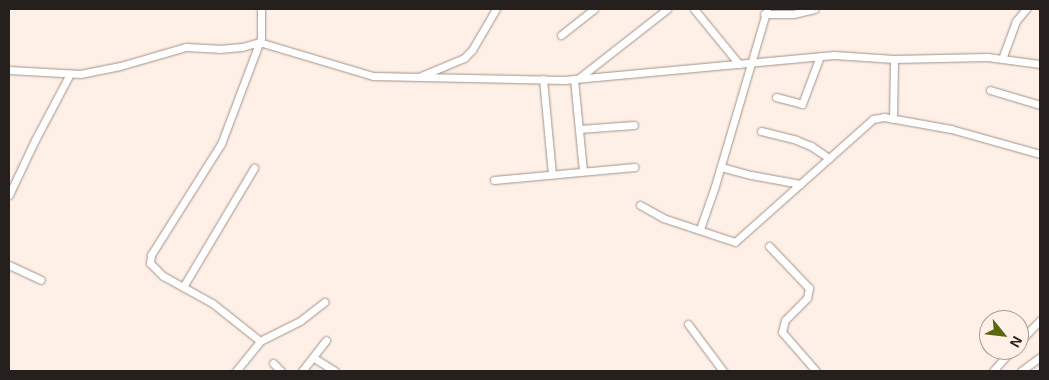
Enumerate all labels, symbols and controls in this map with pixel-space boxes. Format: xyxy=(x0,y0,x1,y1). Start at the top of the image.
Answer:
north arrow xyxy=(979,310,1029,360)
text: N xyxy=(1007,333,1026,350)

